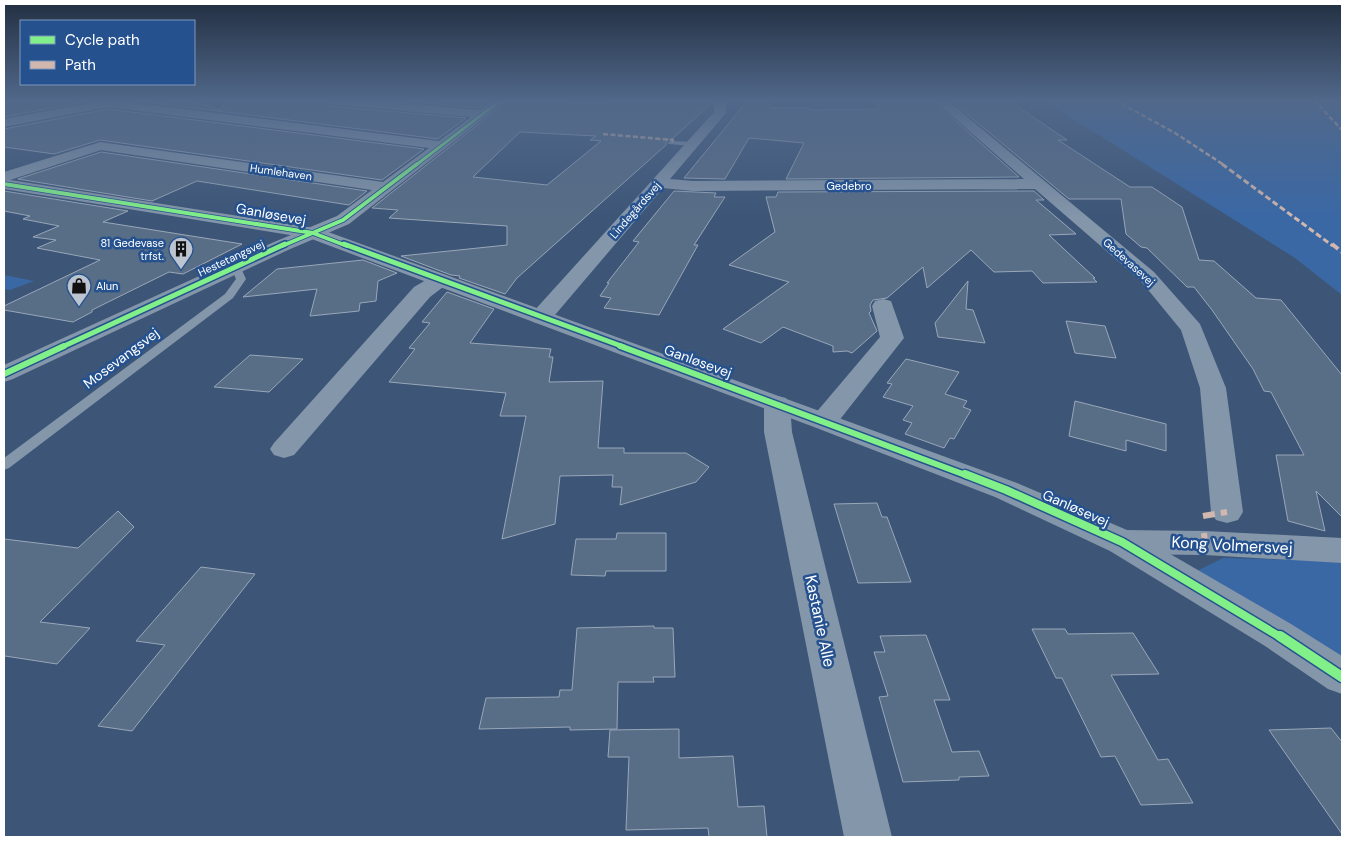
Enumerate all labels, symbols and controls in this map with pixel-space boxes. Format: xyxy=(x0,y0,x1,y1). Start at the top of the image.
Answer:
legend xyxy=(20,20,195,85)
text: Cycle path xyxy=(65,30,140,50)
text: Path xyxy=(65,55,96,75)
street label: Humlehaven xyxy=(249,161,313,183)
street label: Lindegårdsvej xyxy=(607,179,663,241)
street label: Gedebro xyxy=(826,179,872,193)
street label: Ganløsevej xyxy=(235,199,307,229)
street label: Gedevasevej xyxy=(1100,235,1158,289)
place label: 81 Gedevase trfst. xyxy=(100,236,164,263)
building icon: 81 Gedevase trfst. xyxy=(168,236,194,270)
street label: Hestetangsvej xyxy=(196,237,266,279)
shop icon: Alun xyxy=(66,273,92,307)
place label: Alun xyxy=(96,279,118,293)
street label: Mosevangsvej xyxy=(80,324,162,392)
street label: Ganløsevej xyxy=(662,340,734,382)
street label: Ganløsevej xyxy=(1040,485,1112,531)
street label: Kong Volmersvej xyxy=(1171,531,1293,559)
street label: Kastanie Alle xyxy=(800,573,840,669)

